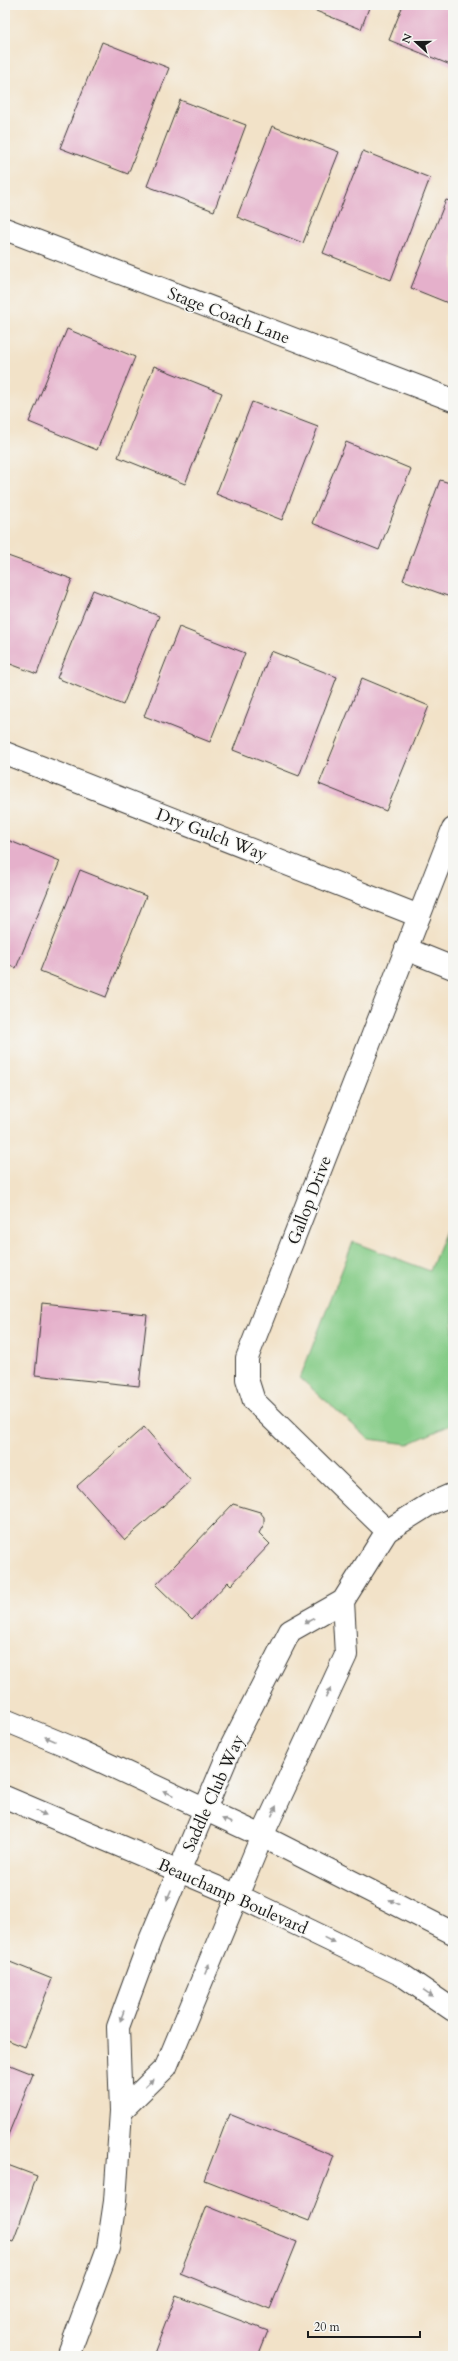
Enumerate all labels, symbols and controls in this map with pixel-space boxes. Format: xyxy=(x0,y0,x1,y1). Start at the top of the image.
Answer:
north arrow xyxy=(396,22,436,62)
text: N xyxy=(398,31,416,46)
street label: Stage Coach Lane xyxy=(164,282,293,349)
street label: Dry Gulch Way xyxy=(153,803,271,866)
street label: Gallop Drive xyxy=(282,1152,337,1248)
one-way arrow xyxy=(303,1617,315,1624)
one-way arrow xyxy=(325,1687,331,1698)
street label: Saddle Club Way xyxy=(177,1731,250,1855)
one-way arrow xyxy=(43,1735,55,1741)
one-way arrow xyxy=(162,1790,174,1796)
one-way arrow xyxy=(271,1805,277,1816)
one-way arrow xyxy=(35,1810,47,1816)
one-way arrow xyxy=(221,1818,232,1824)
street label: Beauchamp Boulevard xyxy=(154,1853,311,1940)
one-way arrow xyxy=(166,1889,172,1900)
one-way arrow xyxy=(388,1899,400,1905)
one-way arrow xyxy=(323,1937,335,1943)
one-way arrow xyxy=(204,1962,210,1974)
one-way arrow xyxy=(422,1989,433,1997)
one-way arrow xyxy=(119,2010,125,2022)
one-way arrow xyxy=(144,2079,154,2088)
scale bar xyxy=(308,2313,420,2339)
text: 20 m xyxy=(314,2319,341,2335)

